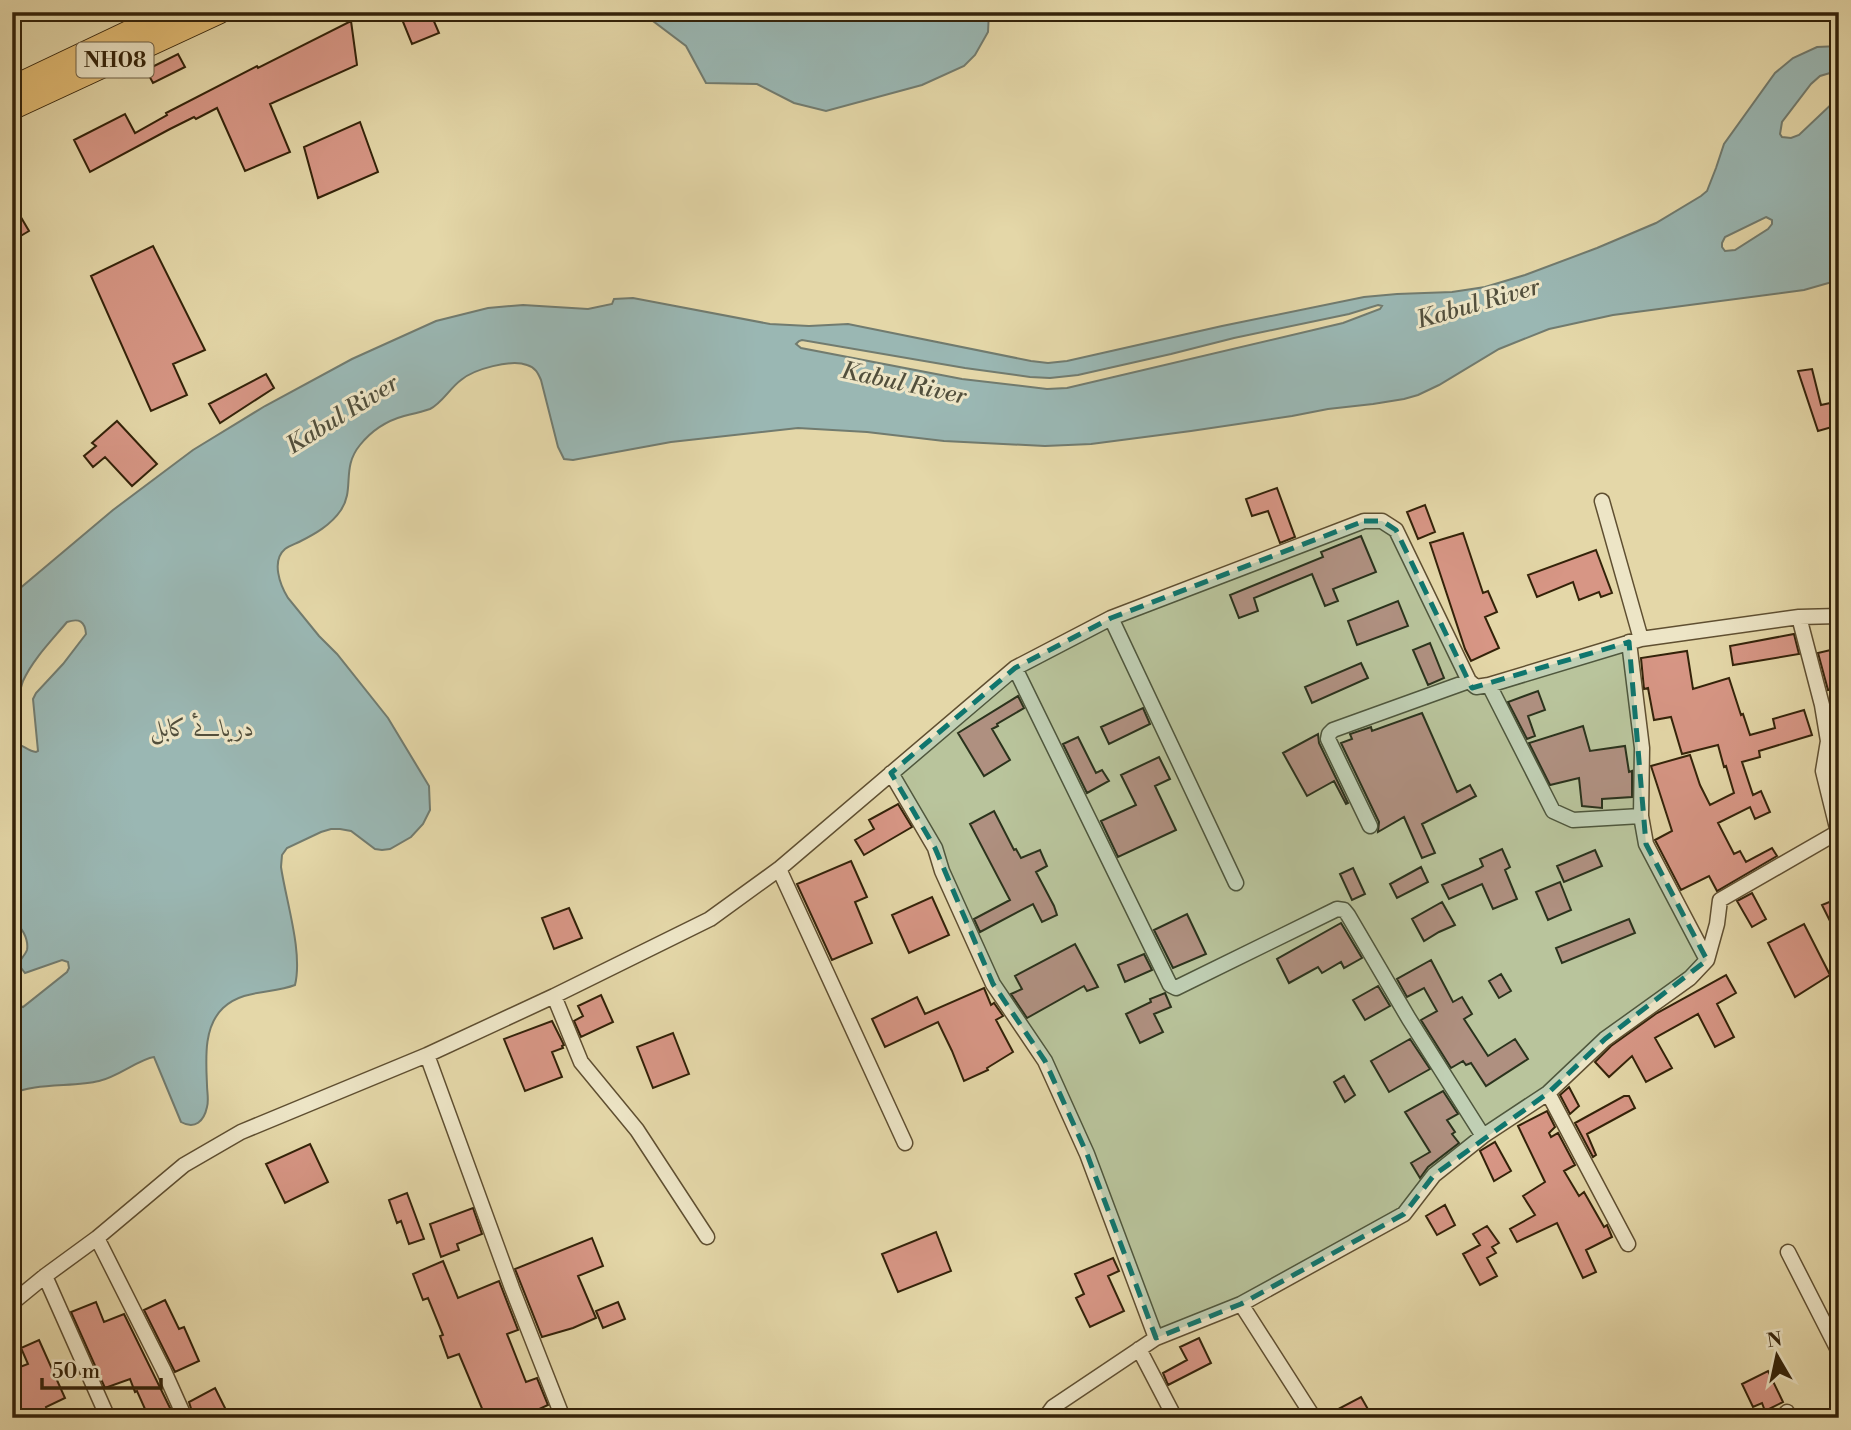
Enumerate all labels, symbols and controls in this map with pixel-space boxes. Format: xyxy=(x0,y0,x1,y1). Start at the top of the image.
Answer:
road number: NH08 xyxy=(76,42,154,78)
water label: Kabul River xyxy=(1413,272,1544,336)
water label: Kabul River xyxy=(838,356,970,412)
water label: Kabul River xyxy=(281,368,405,461)
water label: دریائے کابل xyxy=(150,712,254,745)
north arrow xyxy=(1742,1322,1812,1392)
text: N xyxy=(1765,1327,1784,1353)
scale bar xyxy=(42,1346,161,1390)
text: 50 m xyxy=(52,1359,100,1385)

